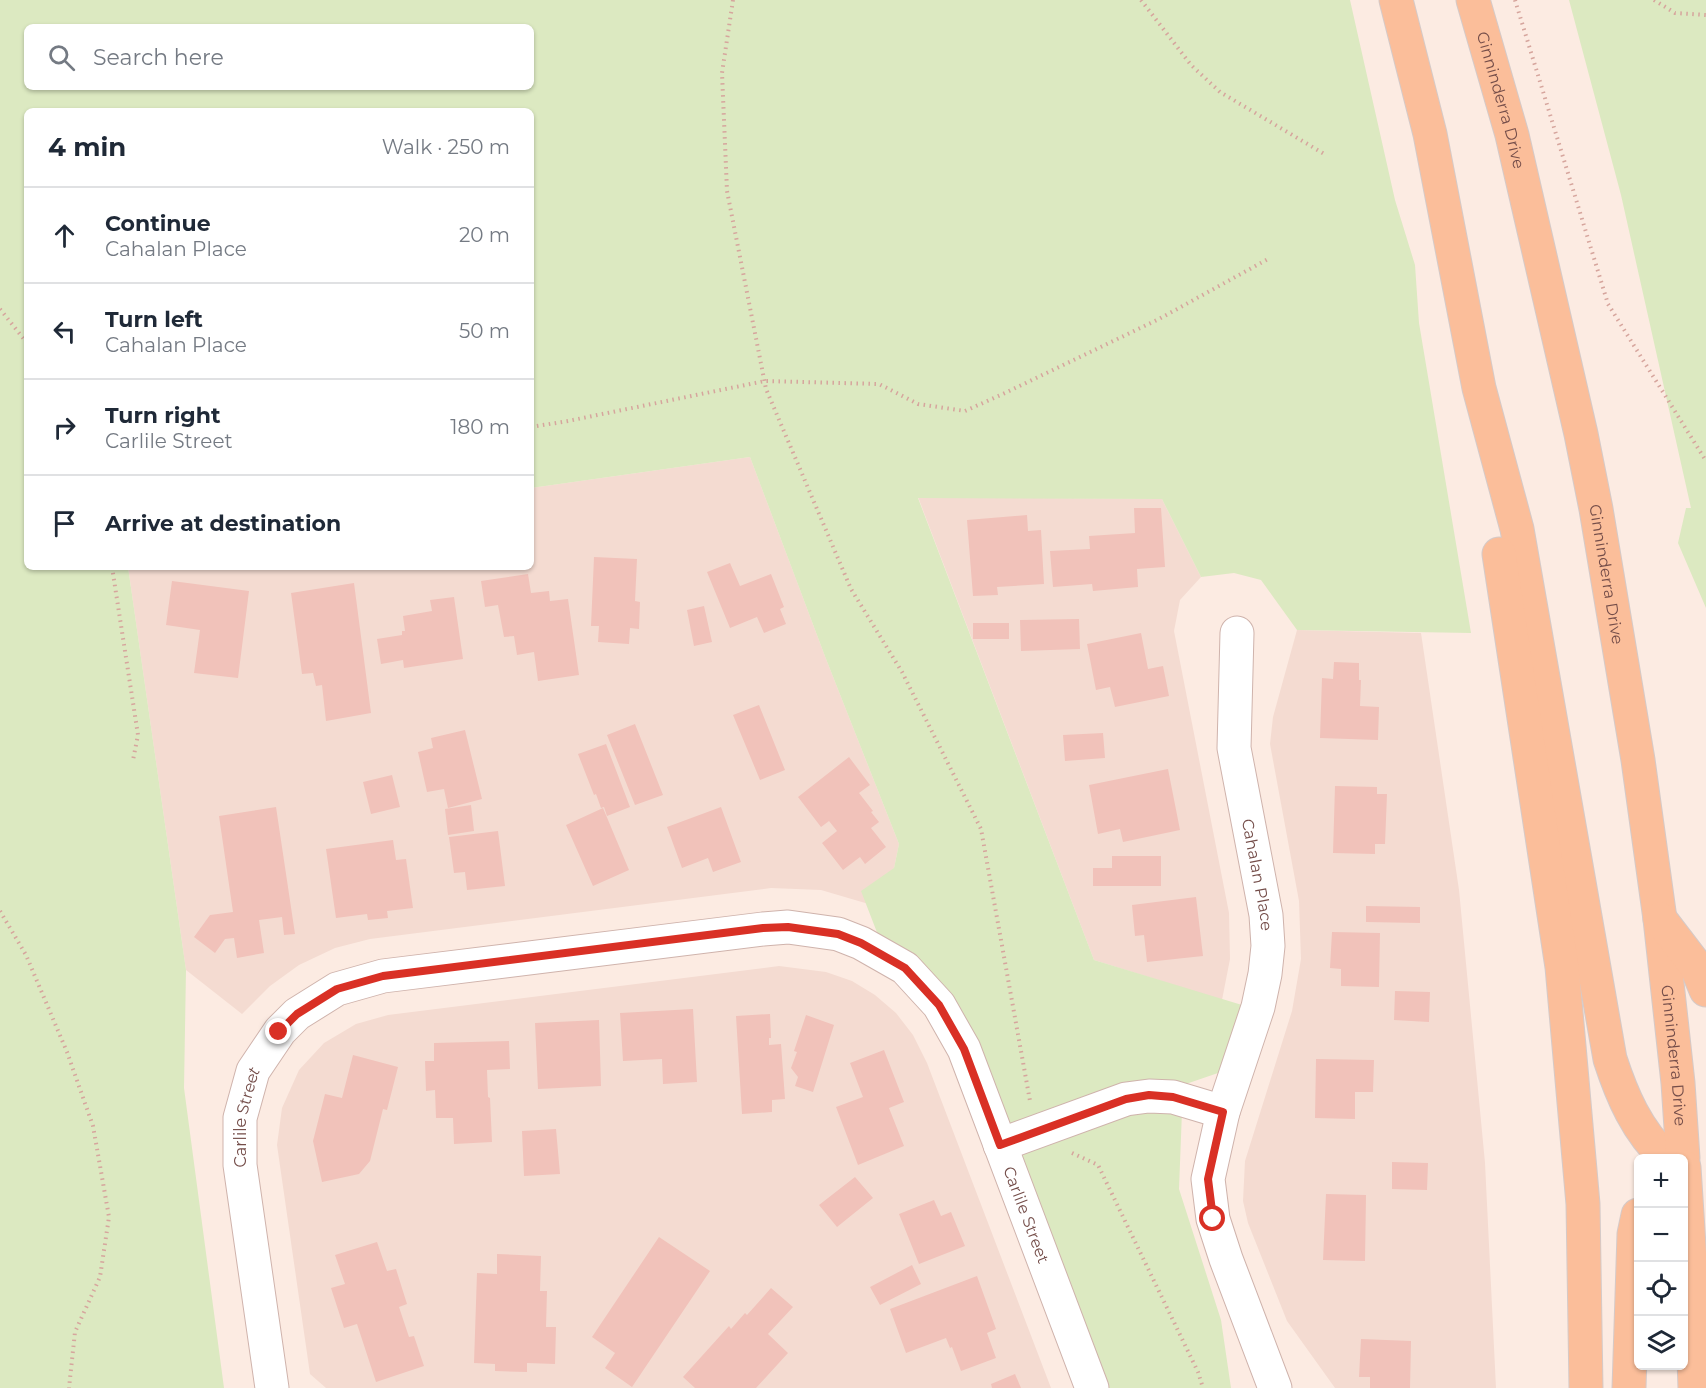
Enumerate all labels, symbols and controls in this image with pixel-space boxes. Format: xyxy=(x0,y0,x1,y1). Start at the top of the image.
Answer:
search box xyxy=(24,24,534,90)
street label: Ginninderra Drive xyxy=(1473,29,1528,171)
icon: search xyxy=(45,41,78,74)
text: Search here xyxy=(93,44,224,71)
text: 4 min xyxy=(48,131,126,163)
text: Walk · 250 m xyxy=(382,135,510,159)
text: Continue xyxy=(105,210,211,237)
icon: ahead xyxy=(48,219,81,252)
text: 20 m xyxy=(459,223,510,247)
text: Cahalan Place xyxy=(105,237,247,261)
text: Turn left xyxy=(105,306,203,333)
icon: left xyxy=(48,315,81,348)
text: 50 m xyxy=(459,319,510,343)
text: Cahalan Place xyxy=(105,333,247,357)
text: Turn right xyxy=(105,402,220,429)
icon: right xyxy=(48,411,81,444)
text: 180 m xyxy=(450,415,510,439)
text: Carlile Street xyxy=(105,429,233,453)
street label: Ginninderra Drive xyxy=(1585,503,1627,646)
icon: arrive xyxy=(48,507,81,540)
text: Arrive at destination xyxy=(105,510,341,537)
street label: Cahalan Place xyxy=(1238,817,1276,931)
street label: Ginninderra Drive xyxy=(1657,984,1690,1127)
route end xyxy=(265,1018,291,1044)
street label: Carlile Street xyxy=(231,1062,264,1167)
map controls xyxy=(1634,1154,1688,1370)
button: + xyxy=(1634,1154,1688,1208)
street label: Carlile Street xyxy=(999,1164,1053,1266)
route start xyxy=(1199,1205,1225,1231)
button: − xyxy=(1634,1208,1688,1262)
button: locate xyxy=(1634,1262,1688,1316)
button: layers xyxy=(1634,1316,1688,1370)

